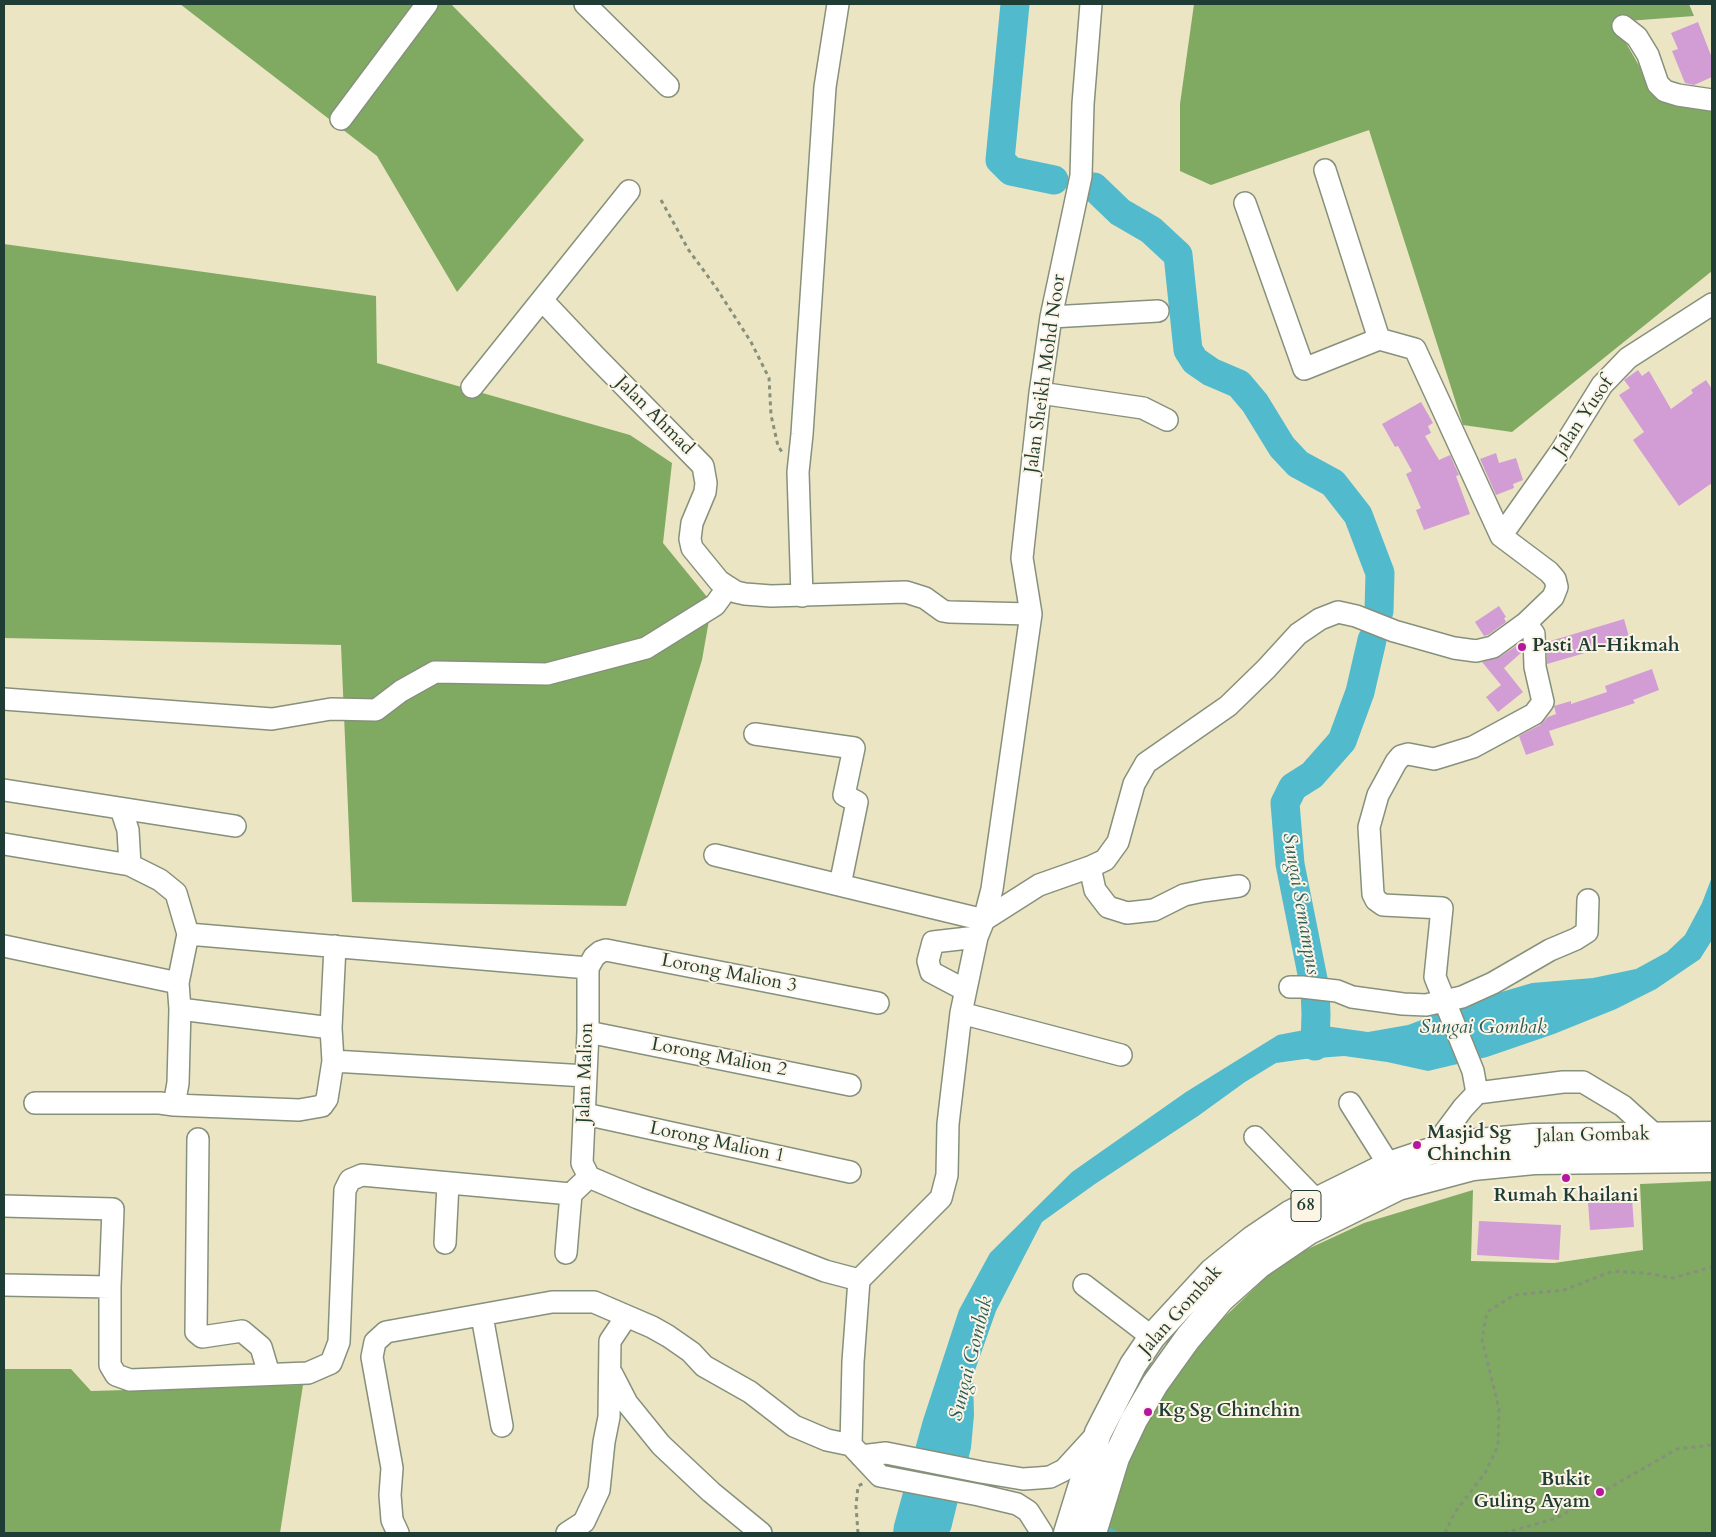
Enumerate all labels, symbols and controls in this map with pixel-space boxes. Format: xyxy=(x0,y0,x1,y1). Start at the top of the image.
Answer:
street label: Jalan Sheikh Mohd Noor xyxy=(1021,273,1071,475)
street label: Jalan Ahmad xyxy=(610,372,698,460)
street label: Jalan Yusof xyxy=(1549,373,1619,461)
place label: Pasti Al-Hikmah xyxy=(1532,636,1680,658)
marker: Pasti Al-Hikmah xyxy=(1516,641,1528,653)
water label: Sungai Semampus xyxy=(1276,831,1324,977)
street label: Lorong Malion 3 xyxy=(659,950,799,998)
water label: Sungai Gombak xyxy=(1419,1016,1547,1040)
street label: Jalan Malion xyxy=(573,1022,599,1124)
street label: Lorong Malion 2 xyxy=(649,1034,789,1082)
street label: Lorong Malion 1 xyxy=(647,1118,787,1168)
place label: Masjid Sg Chinchin xyxy=(1427,1123,1511,1167)
street label: Jalan Gombak xyxy=(1536,1124,1650,1148)
marker: Masjid Sg Chinchin xyxy=(1411,1139,1423,1151)
marker: Rumah Khailani xyxy=(1560,1172,1572,1184)
place label: Rumah Khailani xyxy=(1494,1186,1638,1208)
road number: 68 xyxy=(1291,1190,1321,1222)
street label: Jalan Gombak xyxy=(1135,1261,1227,1361)
water label: Sungai Gombak xyxy=(945,1294,999,1424)
place label: Kg Sg Chinchin xyxy=(1158,1401,1300,1423)
marker: Kg Sg Chinchin xyxy=(1142,1406,1154,1418)
place label: Bukit Guling Ayam xyxy=(1474,1470,1590,1514)
marker: Bukit Guling Ayam xyxy=(1594,1486,1606,1498)

